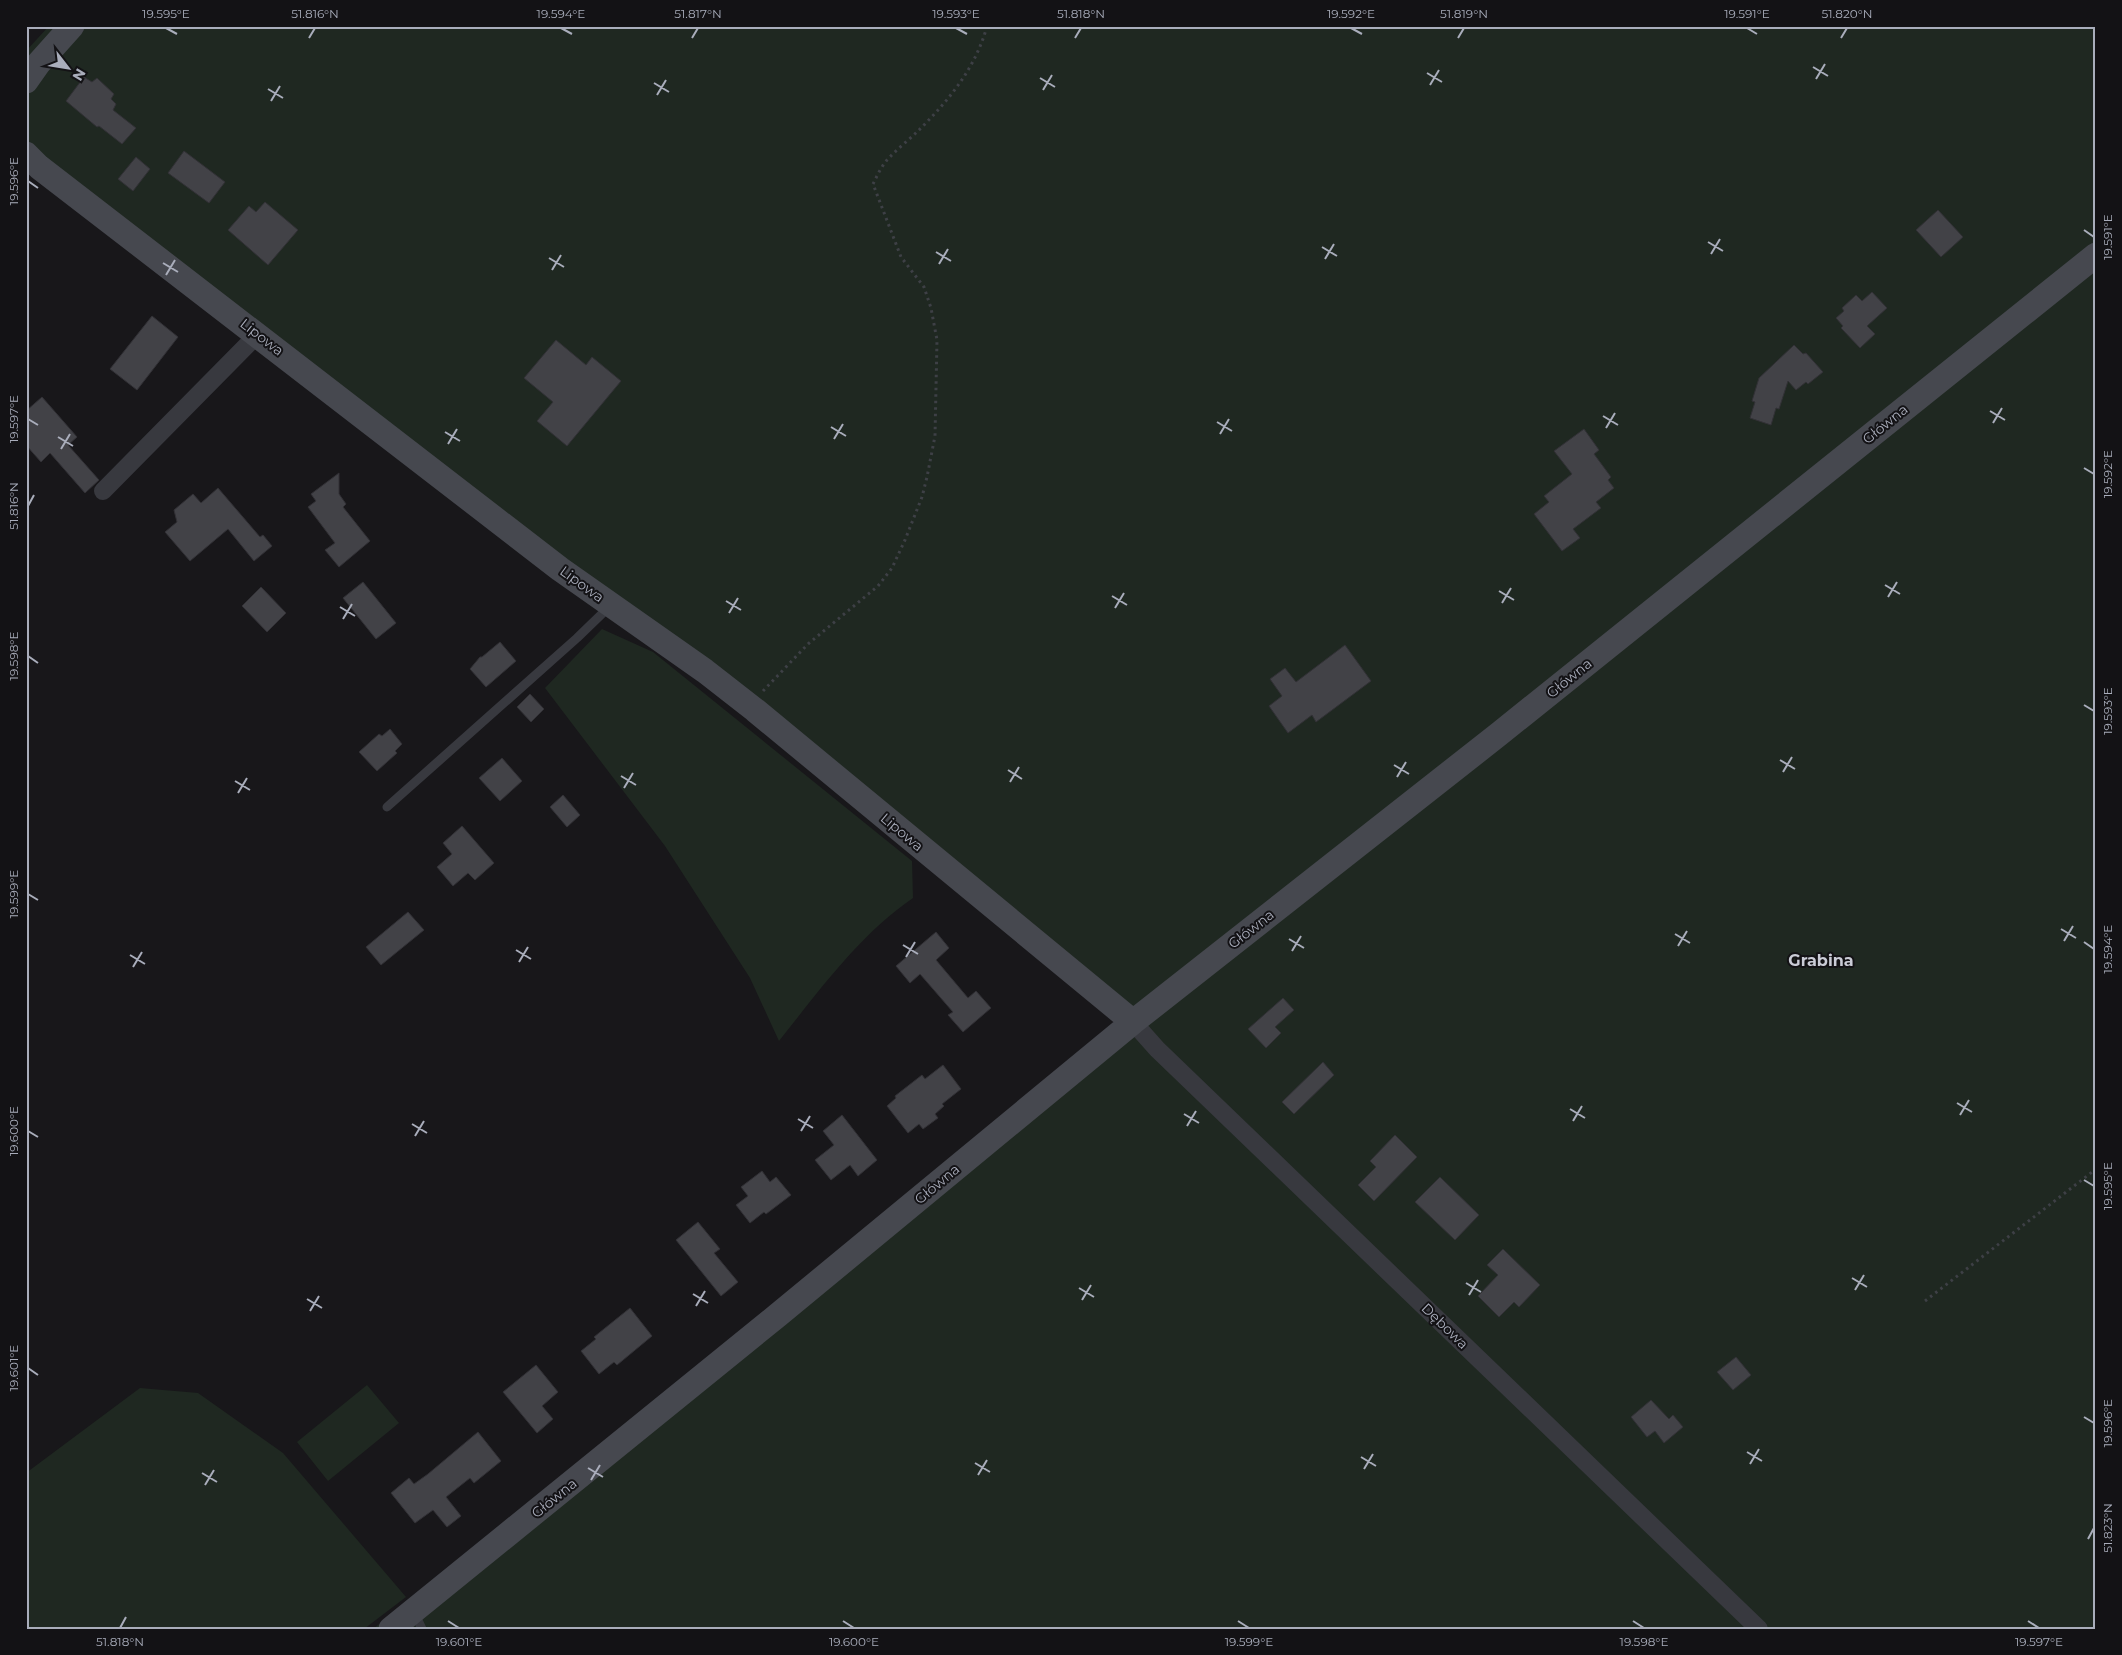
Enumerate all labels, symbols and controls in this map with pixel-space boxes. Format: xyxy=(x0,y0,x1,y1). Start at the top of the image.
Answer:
text: 19.595°E xyxy=(142,6,190,21)
text: 51.816°N xyxy=(291,6,339,21)
text: 19.594°E xyxy=(537,6,585,21)
text: 51.817°N xyxy=(674,6,722,21)
text: 19.593°E xyxy=(932,6,980,21)
text: 51.818°N xyxy=(1057,6,1105,21)
text: 19.592°E xyxy=(1327,6,1375,21)
text: 51.819°N xyxy=(1440,6,1488,21)
text: 19.591°E xyxy=(1724,6,1770,21)
text: 51.820°N xyxy=(1822,6,1873,21)
north arrow xyxy=(42,42,92,92)
text: N xyxy=(69,65,90,84)
text: 19.596°E xyxy=(6,157,21,205)
text: 19.591°E xyxy=(2100,214,2115,260)
street label: Lipowa xyxy=(237,314,287,360)
text: 19.597°E xyxy=(6,395,21,443)
street label: Główna xyxy=(1859,400,1911,448)
text: 19.592°E xyxy=(2100,450,2115,498)
text: 51.816°N xyxy=(6,482,21,530)
street label: Lipowa xyxy=(556,562,608,606)
text: 19.598°E xyxy=(6,632,21,680)
street label: Główna xyxy=(1543,654,1595,702)
text: 19.593°E xyxy=(2100,687,2115,735)
street label: Lipowa xyxy=(877,809,927,855)
text: 19.599°E xyxy=(6,870,21,918)
street label: Główna xyxy=(1224,905,1278,953)
text: 19.594°E xyxy=(2100,925,2115,973)
district label: Grabina xyxy=(1788,951,1854,970)
text: 19.600°E xyxy=(6,1106,21,1156)
street label: Główna xyxy=(911,1160,963,1208)
text: 19.595°E xyxy=(2100,1162,2115,1210)
street label: Dębowa xyxy=(1418,1299,1472,1353)
text: 19.601°E xyxy=(6,1345,21,1391)
text: 19.596°E xyxy=(2100,1399,2115,1447)
street label: Główna xyxy=(528,1474,580,1522)
text: 51.823°N xyxy=(2100,1503,2115,1553)
text: 51.818°N xyxy=(96,1634,144,1649)
text: 19.601°E xyxy=(436,1634,482,1649)
text: 19.600°E xyxy=(829,1634,879,1649)
text: 19.599°E xyxy=(1225,1634,1273,1649)
text: 19.598°E xyxy=(1620,1634,1668,1649)
text: 19.597°E xyxy=(2015,1634,2063,1649)

